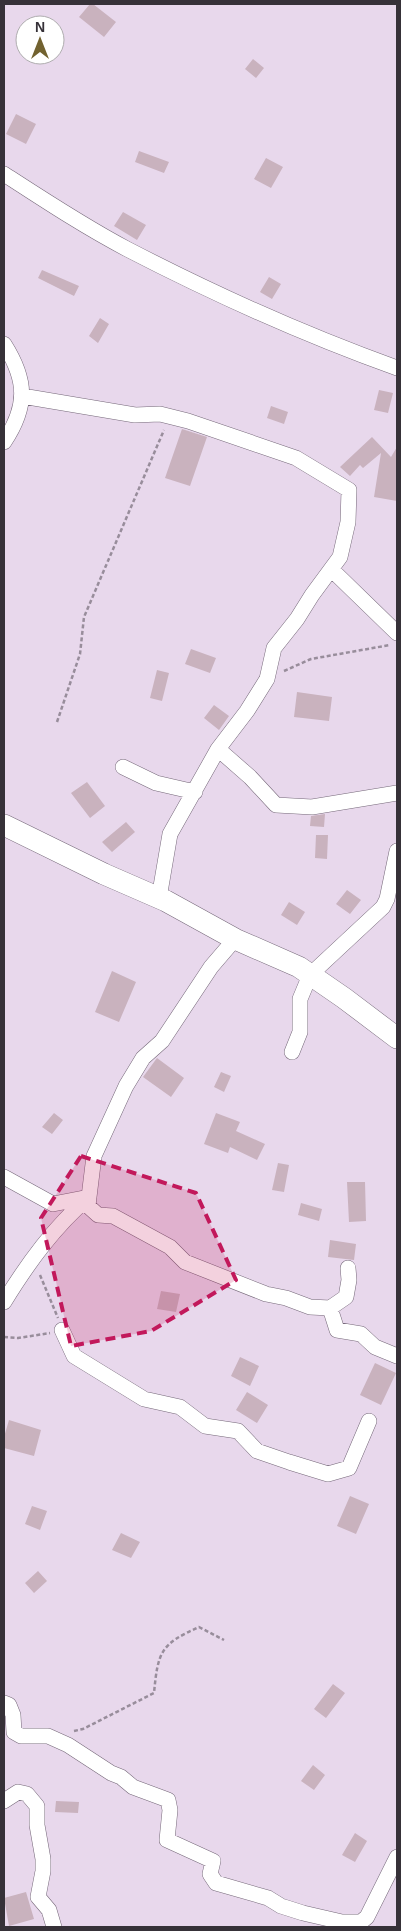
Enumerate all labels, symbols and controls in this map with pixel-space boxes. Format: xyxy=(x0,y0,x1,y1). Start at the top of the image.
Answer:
north arrow xyxy=(15,15,65,65)
text: N xyxy=(35,19,45,35)

